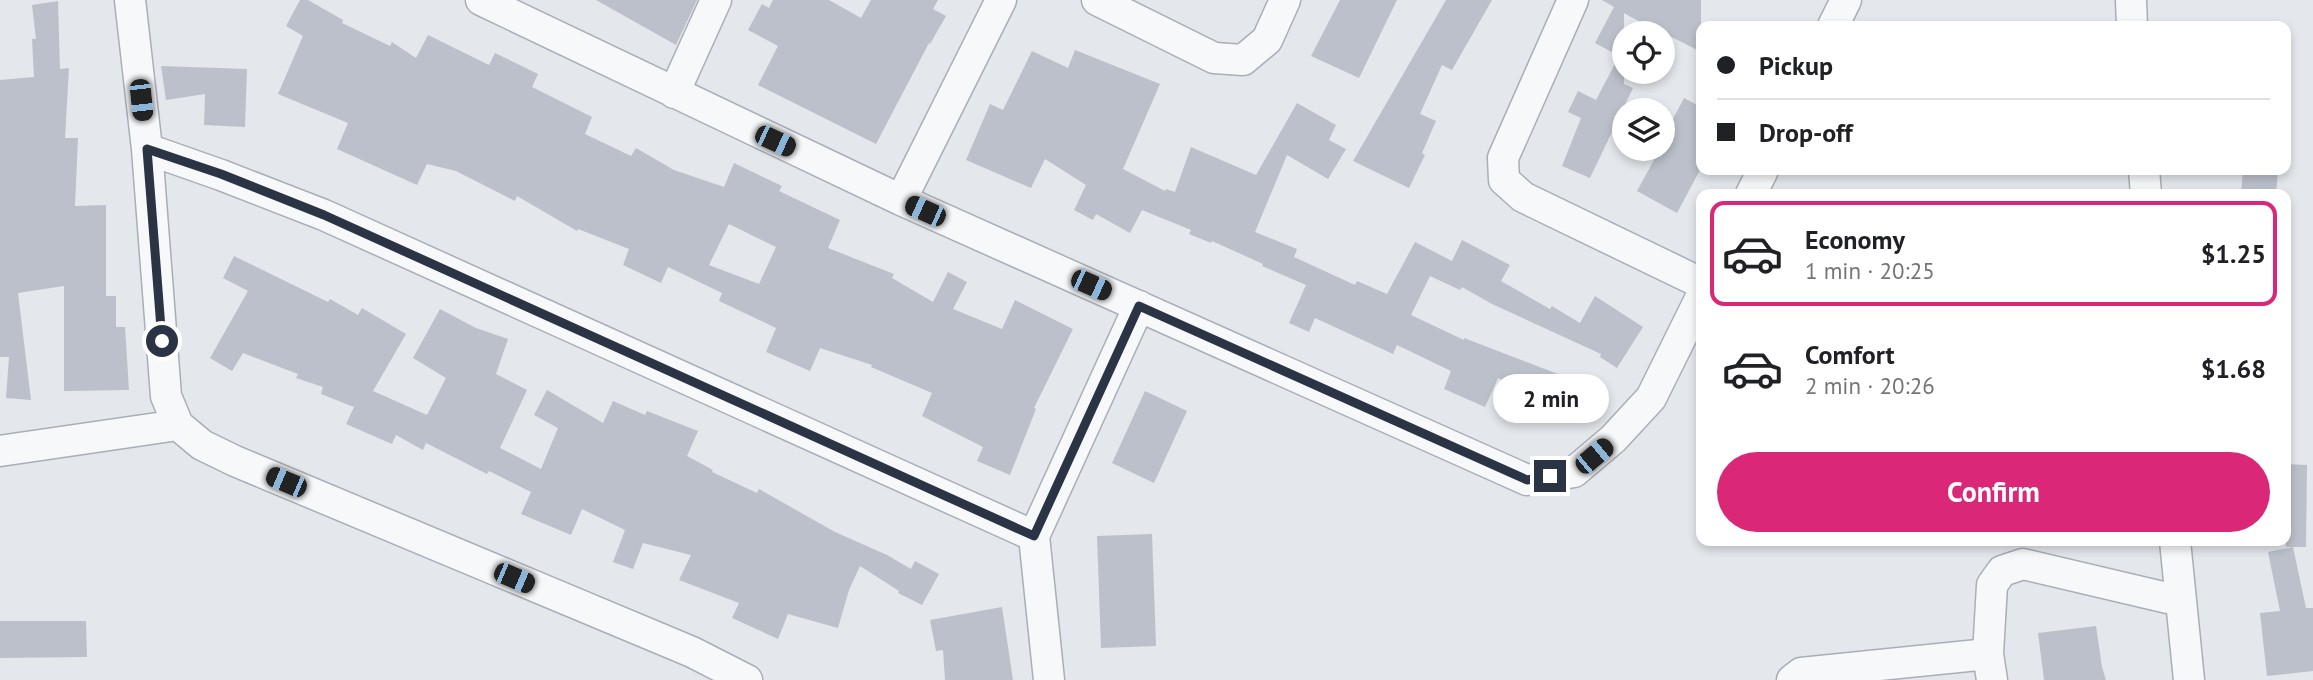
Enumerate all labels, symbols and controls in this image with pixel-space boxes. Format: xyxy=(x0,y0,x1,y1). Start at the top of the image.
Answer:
map controls xyxy=(1612,21,1675,161)
button: locate xyxy=(1612,21,1675,84)
text: Pickup xyxy=(1759,49,1833,82)
car xyxy=(129,78,154,122)
button: layers xyxy=(1612,98,1675,161)
text: Drop-off xyxy=(1759,116,1853,149)
car xyxy=(752,123,799,159)
car xyxy=(902,193,949,229)
icon: car xyxy=(1721,222,1784,285)
text: Economy xyxy=(1805,223,1905,256)
text: $1.25 xyxy=(2201,237,2266,270)
text: 1 min · 20:25 xyxy=(1805,256,1935,285)
car xyxy=(1068,267,1115,303)
route start xyxy=(146,325,178,357)
icon: car xyxy=(1721,337,1784,400)
text: Comfort xyxy=(1805,338,1895,371)
text: $1.68 xyxy=(2201,352,2266,385)
text: 2 min · 20:26 xyxy=(1805,371,1935,400)
callout: 2 min xyxy=(1492,374,1608,424)
text: 2 min xyxy=(1523,384,1579,413)
car xyxy=(1572,434,1617,478)
button: Confirm xyxy=(1717,452,2270,532)
route end xyxy=(1534,460,1566,492)
car xyxy=(263,464,310,500)
car xyxy=(491,560,538,596)

